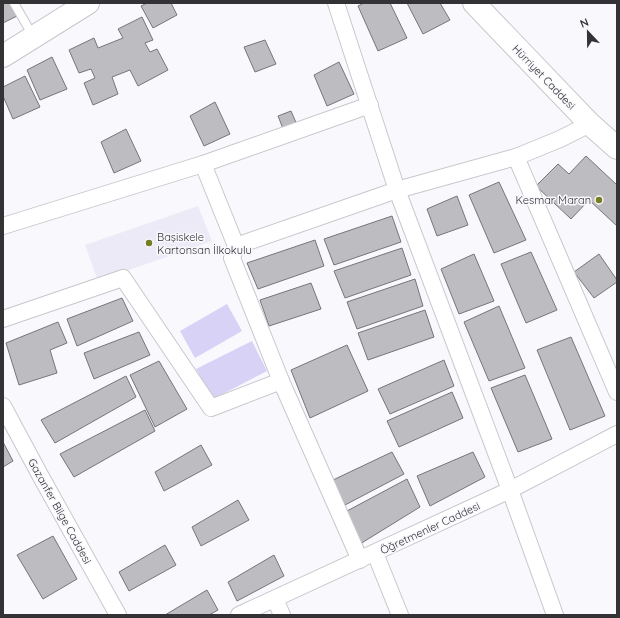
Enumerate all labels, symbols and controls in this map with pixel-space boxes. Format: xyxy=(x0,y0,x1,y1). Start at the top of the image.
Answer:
north arrow xyxy=(568,12,608,52)
text: N xyxy=(578,15,591,31)
street label: Hürriyet Caddesi xyxy=(509,42,579,112)
place label: Kesmar Maran xyxy=(516,193,591,207)
marker: Kesmar Maran xyxy=(594,195,604,205)
place label: Başiskele Kartonsan İlkokulu xyxy=(157,230,252,257)
marker: Başiskele Kartonsan İlkokulu xyxy=(144,238,154,248)
street label: Gazanfer Bilge Caddesi xyxy=(25,456,95,566)
street label: Öğretmenler Caddesi xyxy=(378,499,482,557)

